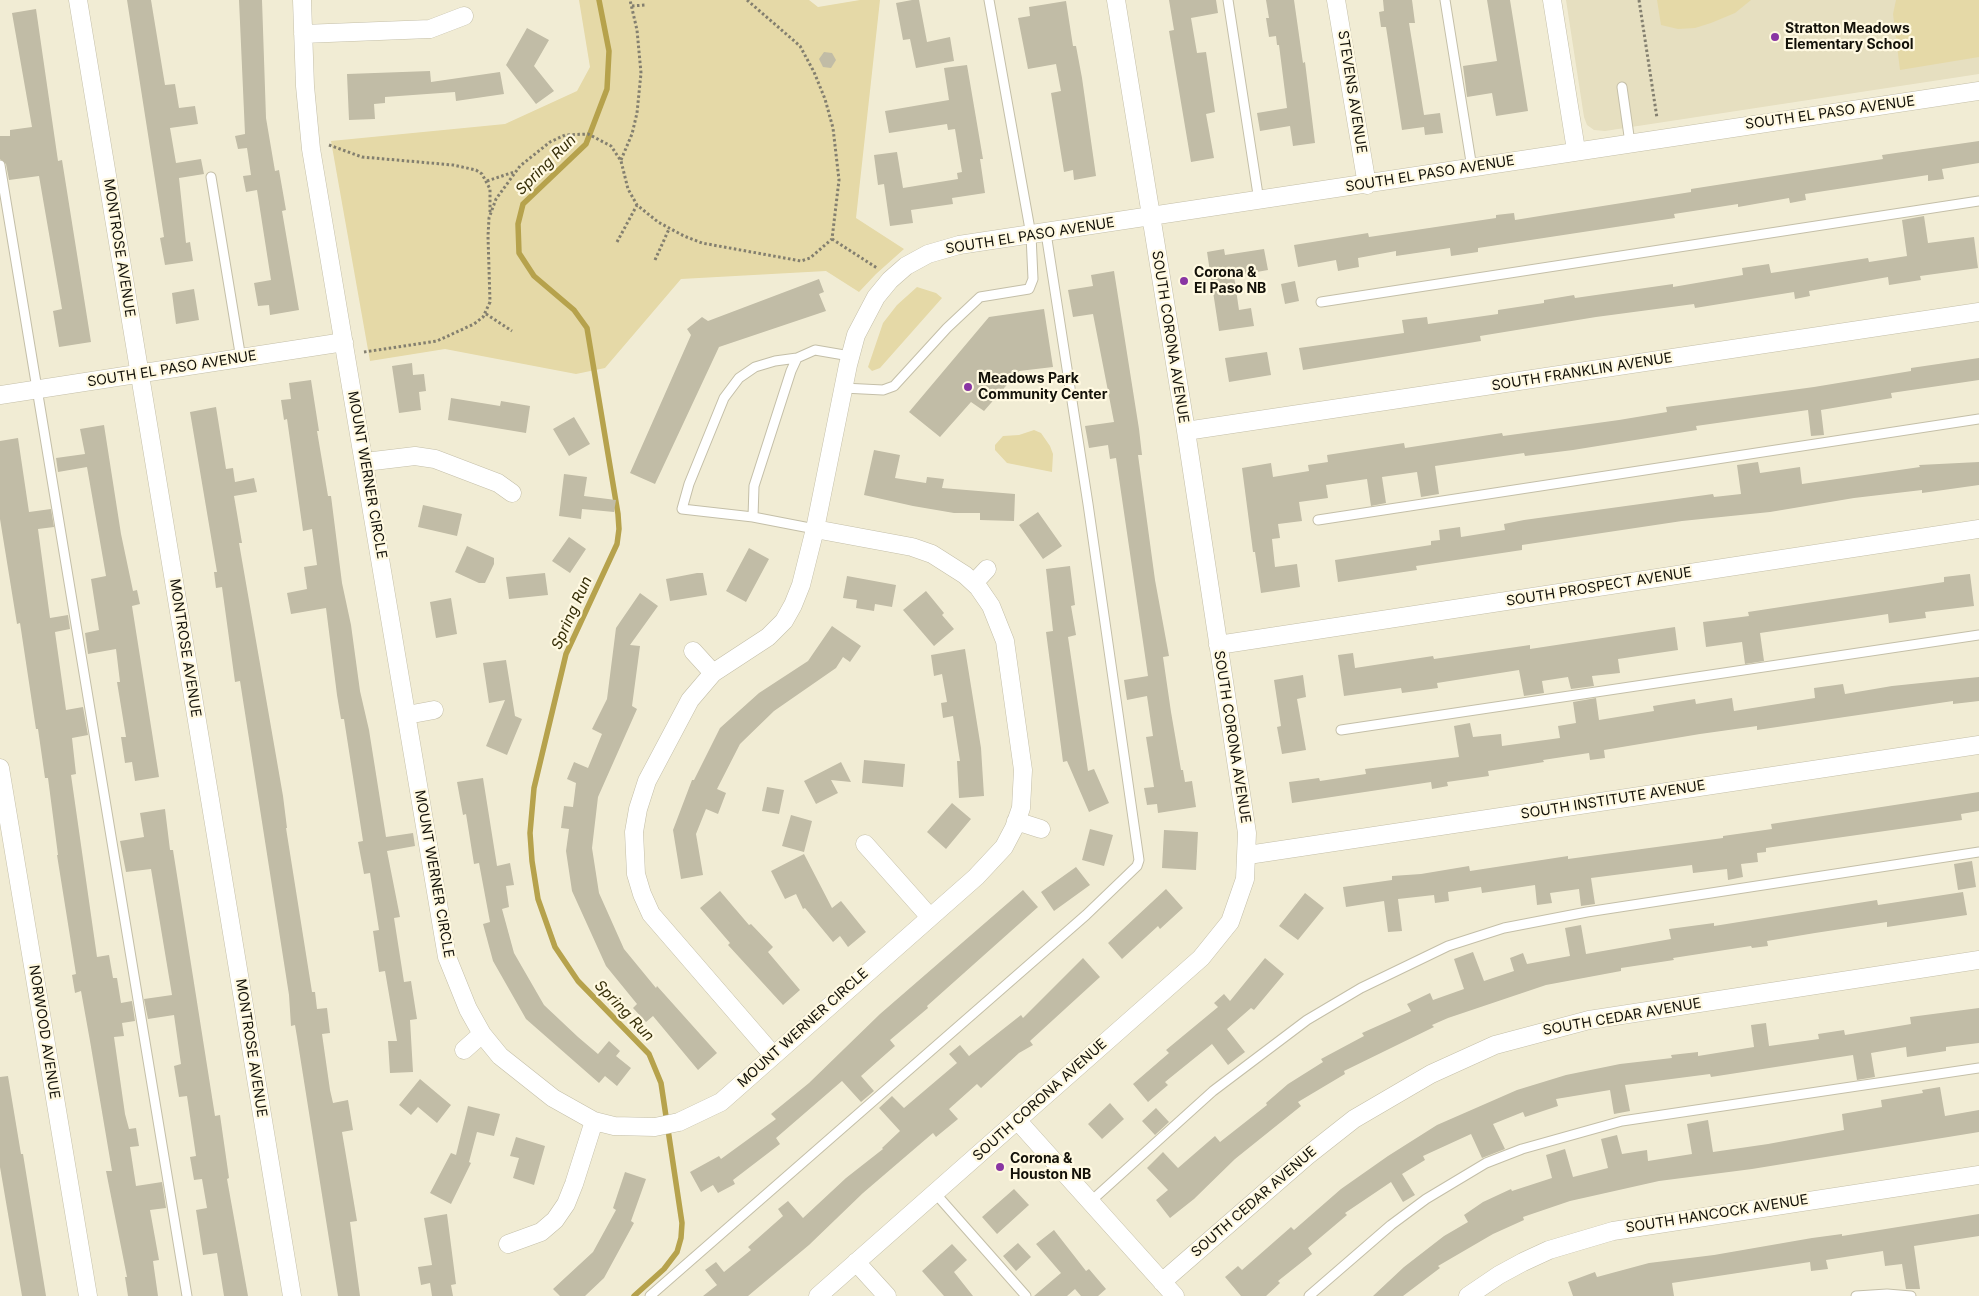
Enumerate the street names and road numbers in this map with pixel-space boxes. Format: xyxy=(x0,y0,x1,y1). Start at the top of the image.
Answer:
street label: STEVENS AVENUE xyxy=(1334,29,1370,155)
street label: SOUTH EL PASO AVENUE xyxy=(1744,93,1916,133)
street label: SOUTH EL PASO AVENUE xyxy=(1344,152,1516,196)
street label: MONTROSE AVENUE xyxy=(100,177,138,319)
street label: SOUTH EL PASO AVENUE xyxy=(944,214,1116,258)
street label: SOUTH CORONA AVENUE xyxy=(1148,250,1192,424)
street label: SOUTH EL PASO AVENUE xyxy=(86,347,258,391)
street label: SOUTH FRANKLIN AVENUE xyxy=(1490,349,1674,395)
street label: MOUNT WERNER CIRCLE xyxy=(344,390,390,560)
street label: SOUTH PROSPECT AVENUE xyxy=(1505,564,1693,610)
street label: MONTROSE AVENUE xyxy=(166,577,204,719)
street label: SOUTH CORONA AVENUE xyxy=(1210,650,1254,824)
street label: SOUTH INSTITUTE AVENUE xyxy=(1520,777,1706,823)
street label: MOUNT WERNER CIRCLE xyxy=(411,789,457,959)
street label: NORWOOD AVENUE xyxy=(25,964,63,1100)
street label: MOUNT WERNER CIRCLE xyxy=(734,965,872,1091)
street label: MONTROSE AVENUE xyxy=(232,977,270,1119)
street label: SOUTH CEDAR AVENUE xyxy=(1542,995,1702,1039)
street label: SOUTH CORONA AVENUE xyxy=(970,1035,1110,1165)
street label: SOUTH CEDAR AVENUE xyxy=(1188,1143,1320,1261)
street label: SOUTH HANCOCK AVENUE xyxy=(1624,1191,1810,1237)

